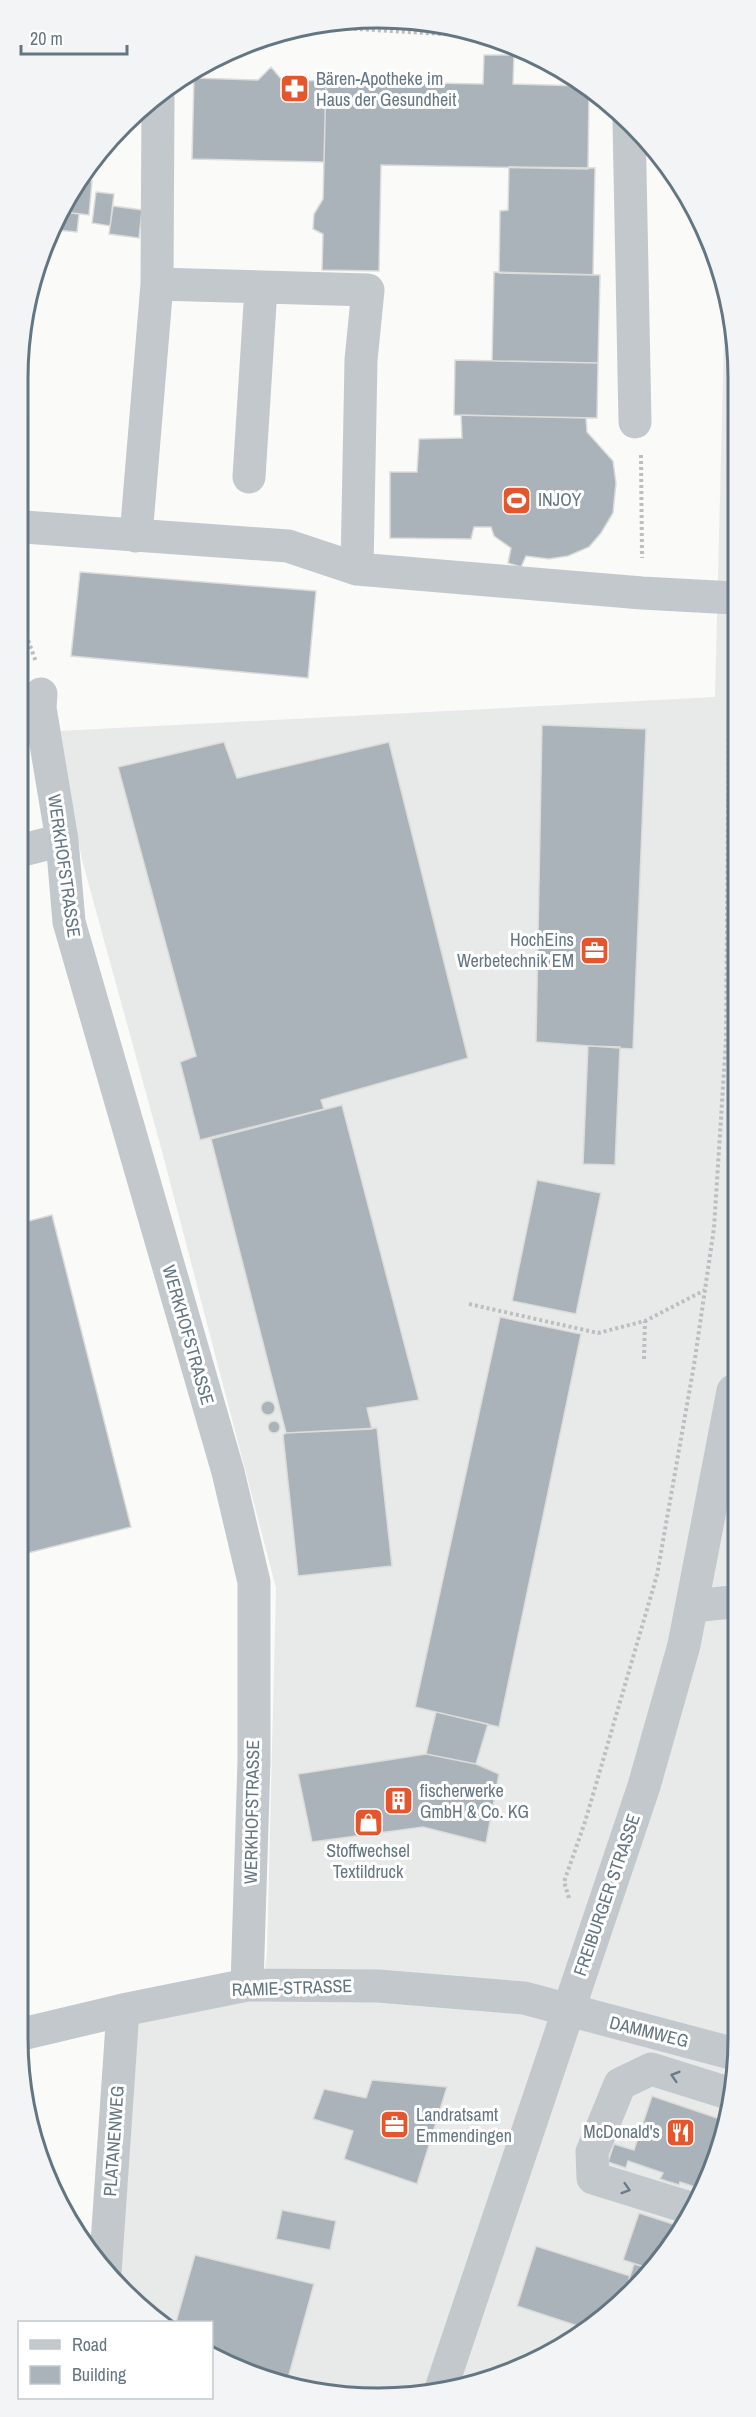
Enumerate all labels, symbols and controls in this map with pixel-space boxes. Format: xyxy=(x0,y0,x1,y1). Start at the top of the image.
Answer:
scale bar xyxy=(21,18,128,56)
text: 20 m xyxy=(30,26,63,51)
place label: Bären-Apotheke im Haus der Gesundheit xyxy=(316,66,456,112)
pharmacy icon: Bären-Apotheke im Haus der Gesundheit xyxy=(279,73,311,105)
sports icon: INJOY xyxy=(501,484,533,516)
place label: INJOY xyxy=(538,487,582,512)
street label: WERKHOFSTRASSE xyxy=(42,793,87,939)
place label: HochEins Werbetechnik EM xyxy=(457,927,574,973)
office icon: HochEins Werbetechnik EM xyxy=(579,934,611,966)
street label: WERKHOFSTRASSE xyxy=(157,1262,220,1408)
street label: WERKHOFSTRASSE xyxy=(238,1740,265,1884)
place label: fischerwerke GmbH & Co. KG xyxy=(420,1778,529,1824)
building icon: fischerwerke GmbH & Co. KG xyxy=(383,1785,415,1817)
shop icon: Stoffwechsel Textildruck xyxy=(352,1806,384,1838)
street label: FREIBURGER STRASSE xyxy=(567,1811,646,1979)
place label: Stoffwechsel Textildruck xyxy=(326,1838,410,1884)
street label: RAMIE-STRASSE xyxy=(231,1973,353,2002)
street label: DAMMWEG xyxy=(607,2010,691,2053)
one-way arrow xyxy=(670,2071,681,2083)
street label: PLATANENWEG xyxy=(97,2085,130,2197)
place label: Landratsamt Emmendingen xyxy=(416,2102,512,2148)
office icon: Landratsamt Emmendingen xyxy=(379,2109,411,2141)
restaurant icon: McDonald's xyxy=(665,2116,697,2148)
place label: McDonald's xyxy=(583,2119,660,2144)
one-way arrow xyxy=(620,2181,631,2194)
legend xyxy=(18,2321,213,2399)
text: Road xyxy=(72,2332,107,2357)
text: Building xyxy=(72,2362,127,2387)

